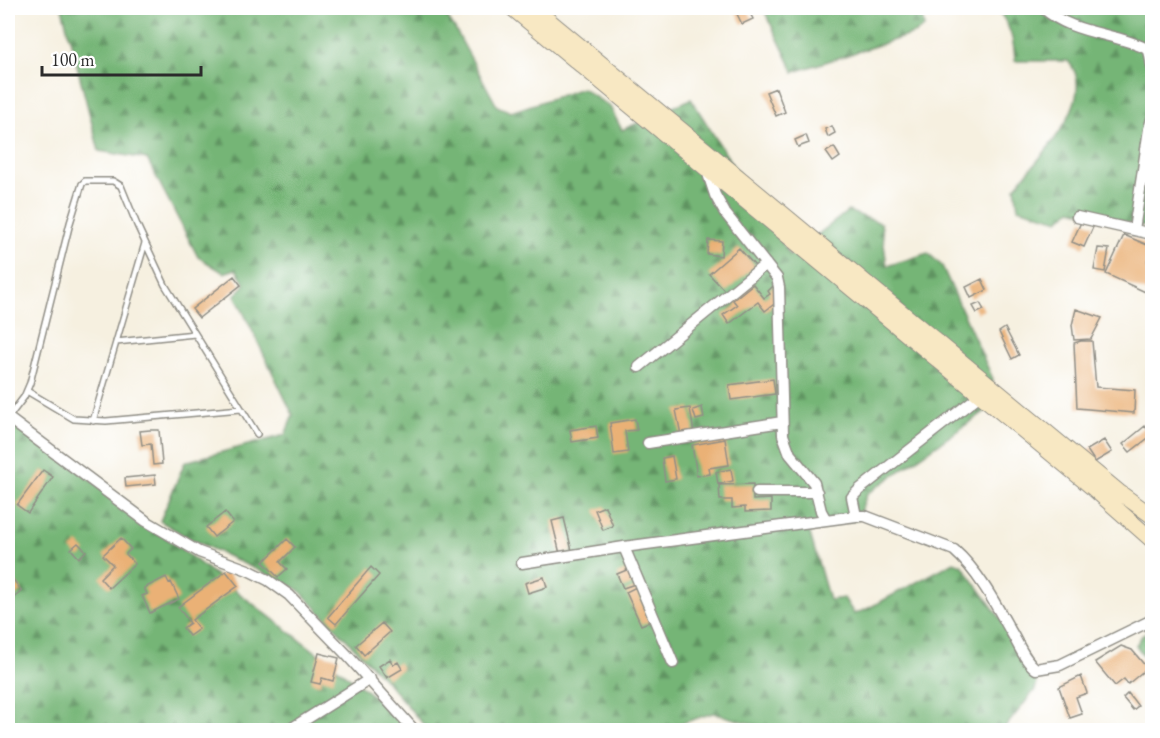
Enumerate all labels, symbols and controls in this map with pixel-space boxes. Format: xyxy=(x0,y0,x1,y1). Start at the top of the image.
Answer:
scale bar xyxy=(42,39,201,77)
text: 100 m xyxy=(51,48,95,71)

